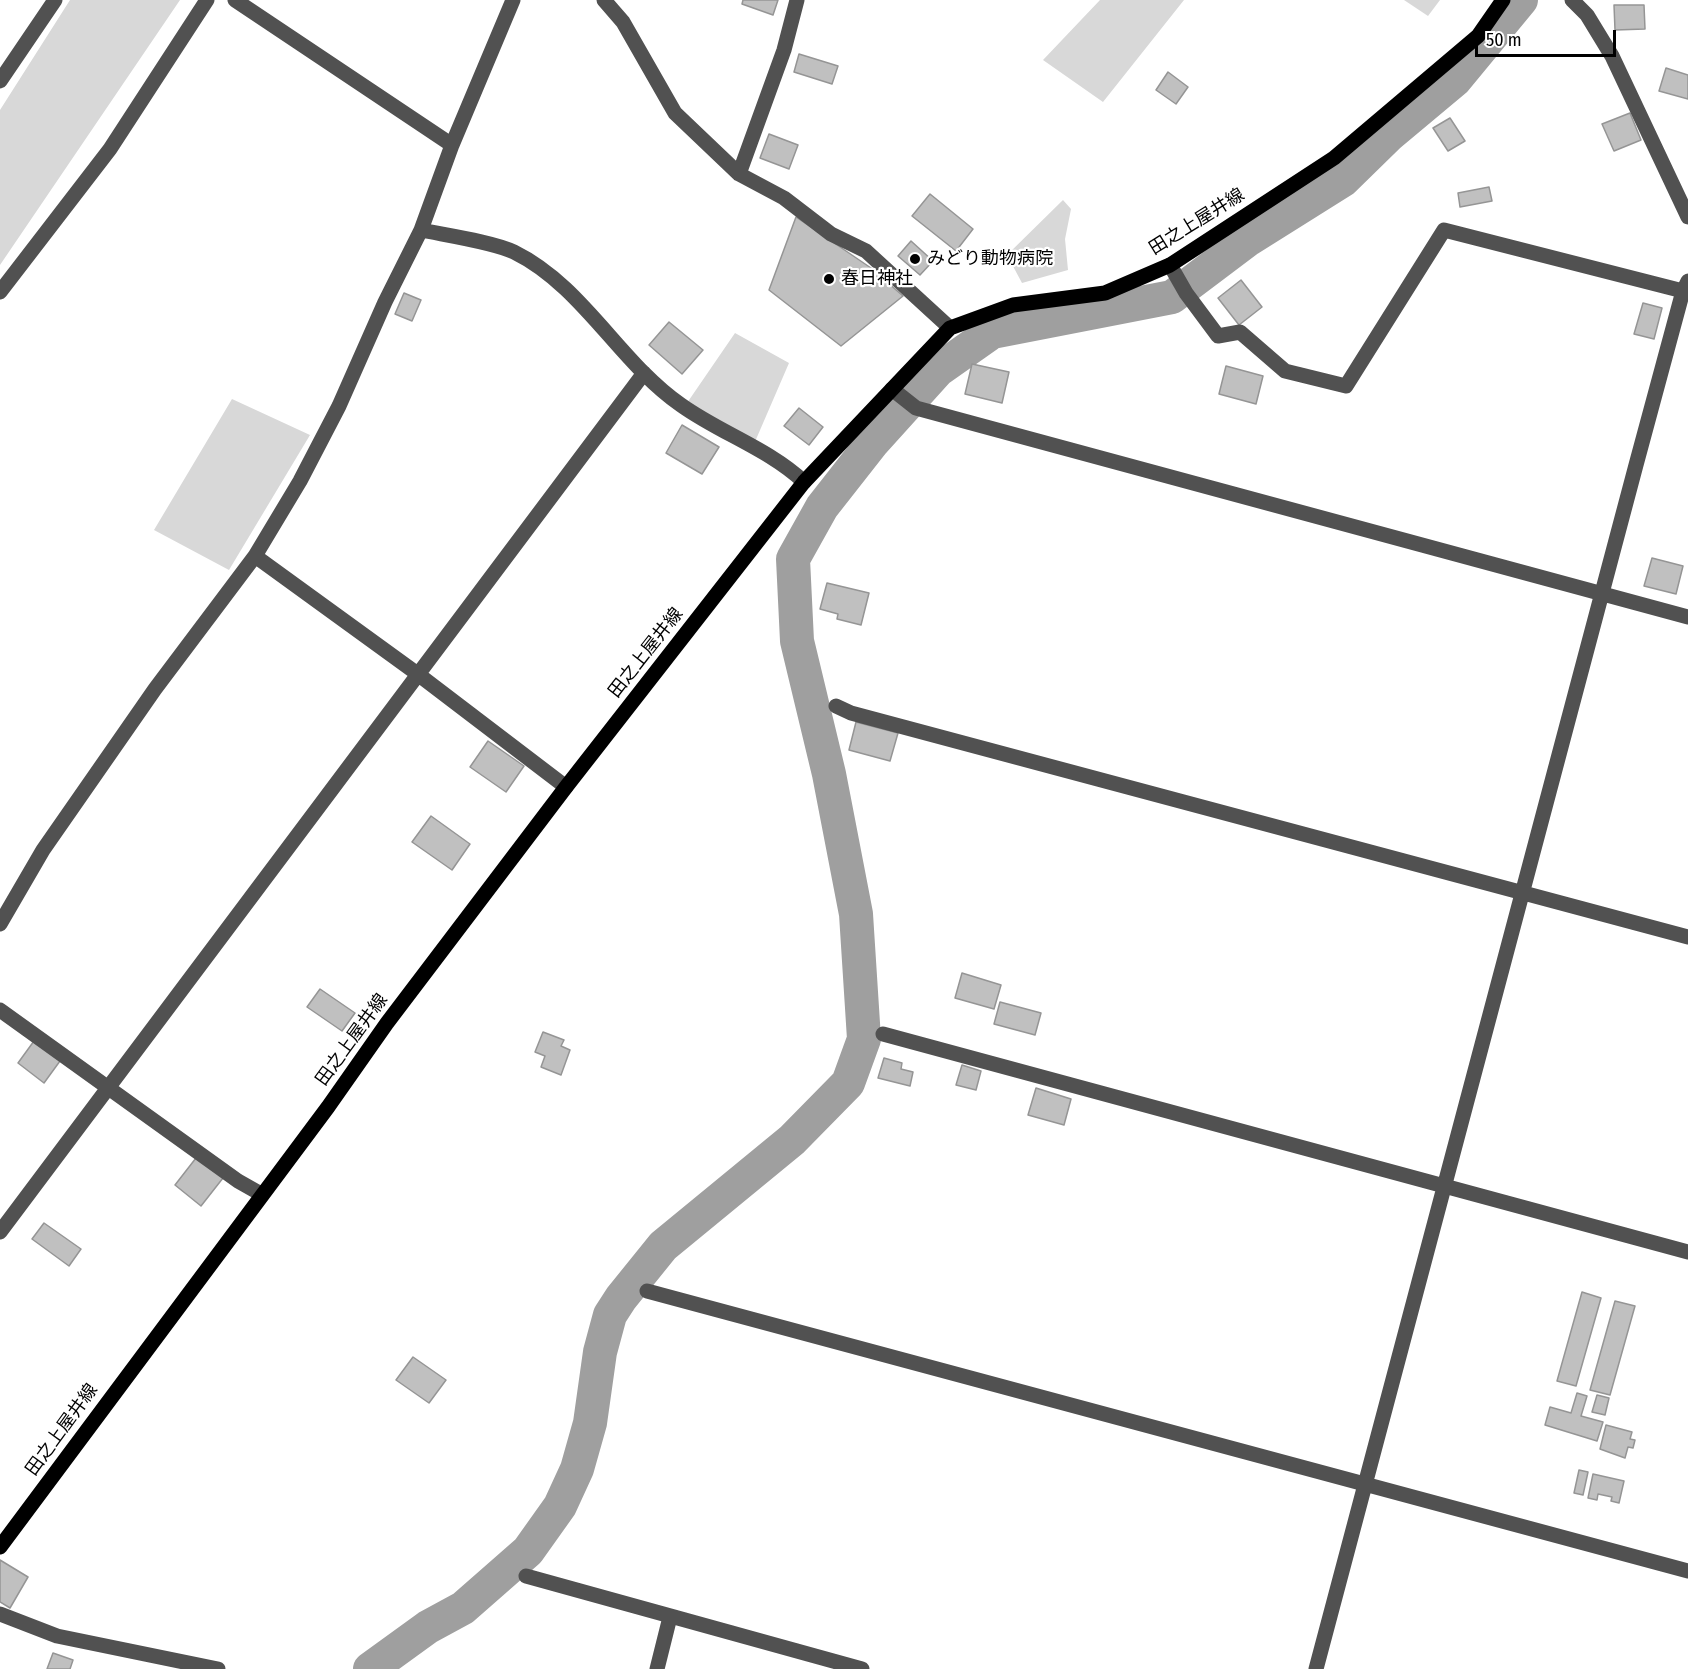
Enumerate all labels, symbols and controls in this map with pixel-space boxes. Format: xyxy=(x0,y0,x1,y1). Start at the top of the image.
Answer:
scale bar xyxy=(1478,18,1619,56)
text: 50 m xyxy=(1486,29,1522,51)
street label: 田之上屋井線 xyxy=(1145,184,1249,260)
place label: みどり動物病院 xyxy=(927,248,1053,270)
marker: みどり動物病院 xyxy=(908,252,922,266)
place label: 春日神社 xyxy=(841,268,913,290)
marker: 春日神社 xyxy=(822,272,836,286)
street label: 田之上屋井線 xyxy=(604,604,688,702)
street label: 田之上屋井線 xyxy=(312,990,392,1090)
street label: 田之上屋井線 xyxy=(22,1380,102,1480)

